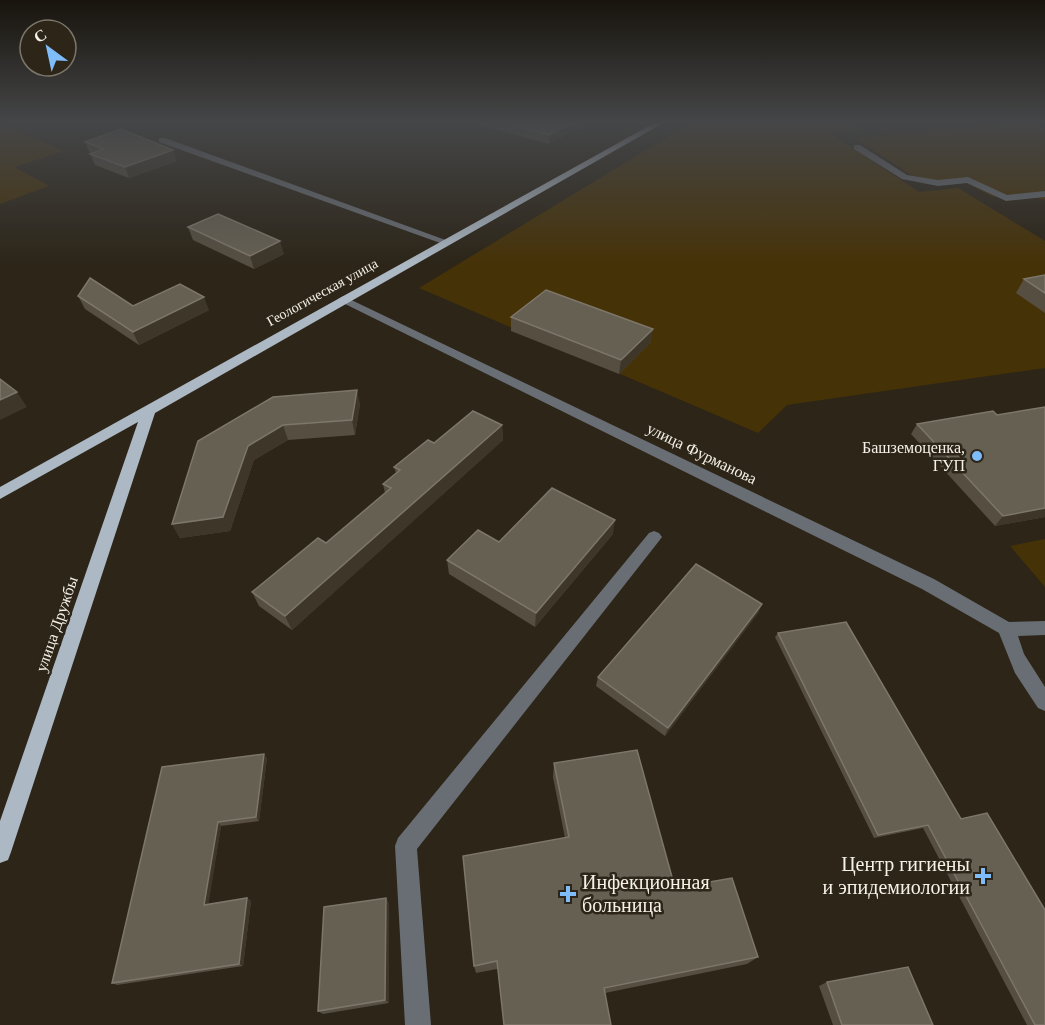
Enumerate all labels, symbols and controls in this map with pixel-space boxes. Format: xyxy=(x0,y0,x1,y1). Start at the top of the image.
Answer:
north arrow xyxy=(18,18,78,78)
text: С xyxy=(31,26,50,46)
street label: Геологическая улица xyxy=(264,255,381,329)
street label: улица Фурманова xyxy=(644,420,759,488)
place label: Башземоценка, ГУП xyxy=(862,439,965,474)
marker: Башземоценка, ГУП xyxy=(970,449,984,463)
street label: улица Дружбы xyxy=(32,574,82,674)
place label: Центр гигиены и эпидемиологии xyxy=(823,853,970,899)
marker: Центр гигиены и эпидемиологии xyxy=(974,867,992,885)
place label: Инфекционная больница xyxy=(582,871,710,917)
marker: Инфекционная больница xyxy=(559,885,577,903)

